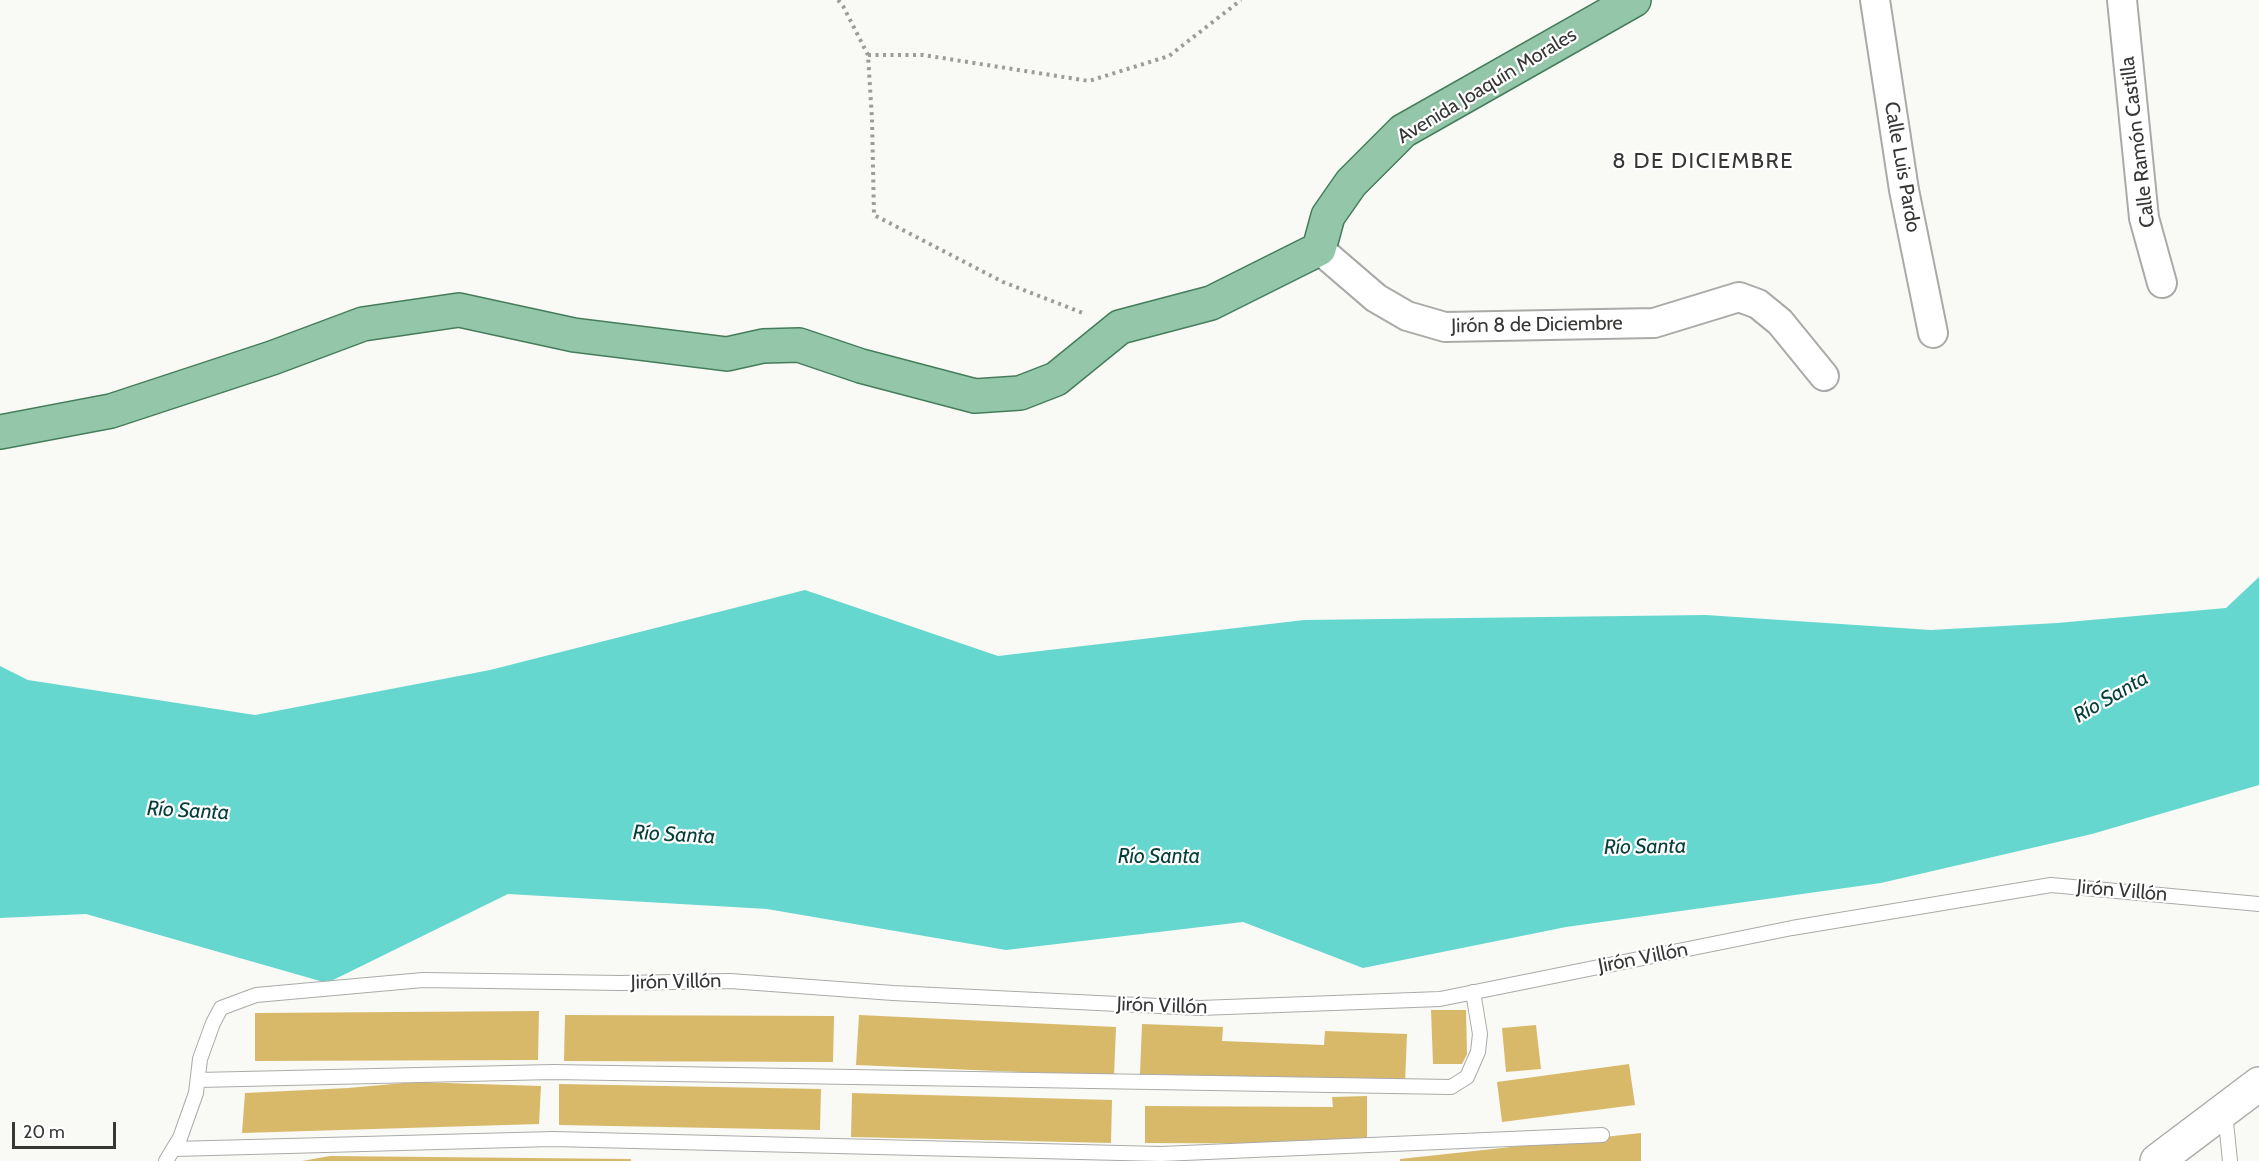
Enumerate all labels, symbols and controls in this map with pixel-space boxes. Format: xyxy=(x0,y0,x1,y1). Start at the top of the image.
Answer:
street label: Avenida Joaquín Morales xyxy=(1393,23,1581,149)
street label: Calle Ramón Castilla xyxy=(2116,55,2160,229)
street label: Calle Luis Pardo xyxy=(1879,100,1925,234)
district label: 8 DE DICIEMBRE xyxy=(1612,149,1794,175)
street label: Jirón 8 de Diciembre xyxy=(1451,312,1623,338)
water label: Río Santa xyxy=(2069,666,2153,728)
water label: Río Santa xyxy=(146,796,230,826)
water label: Río Santa xyxy=(632,820,716,850)
water label: Río Santa xyxy=(1604,834,1686,860)
water label: Río Santa xyxy=(1118,844,1200,870)
street label: Jirón Villón xyxy=(2076,875,2168,907)
street label: Jirón Villón xyxy=(1596,938,1690,978)
street label: Jirón Villón xyxy=(630,969,722,995)
street label: Jirón Villón xyxy=(1116,992,1208,1020)
scale bar xyxy=(15,1110,118,1148)
text: 20 m xyxy=(23,1121,65,1143)

